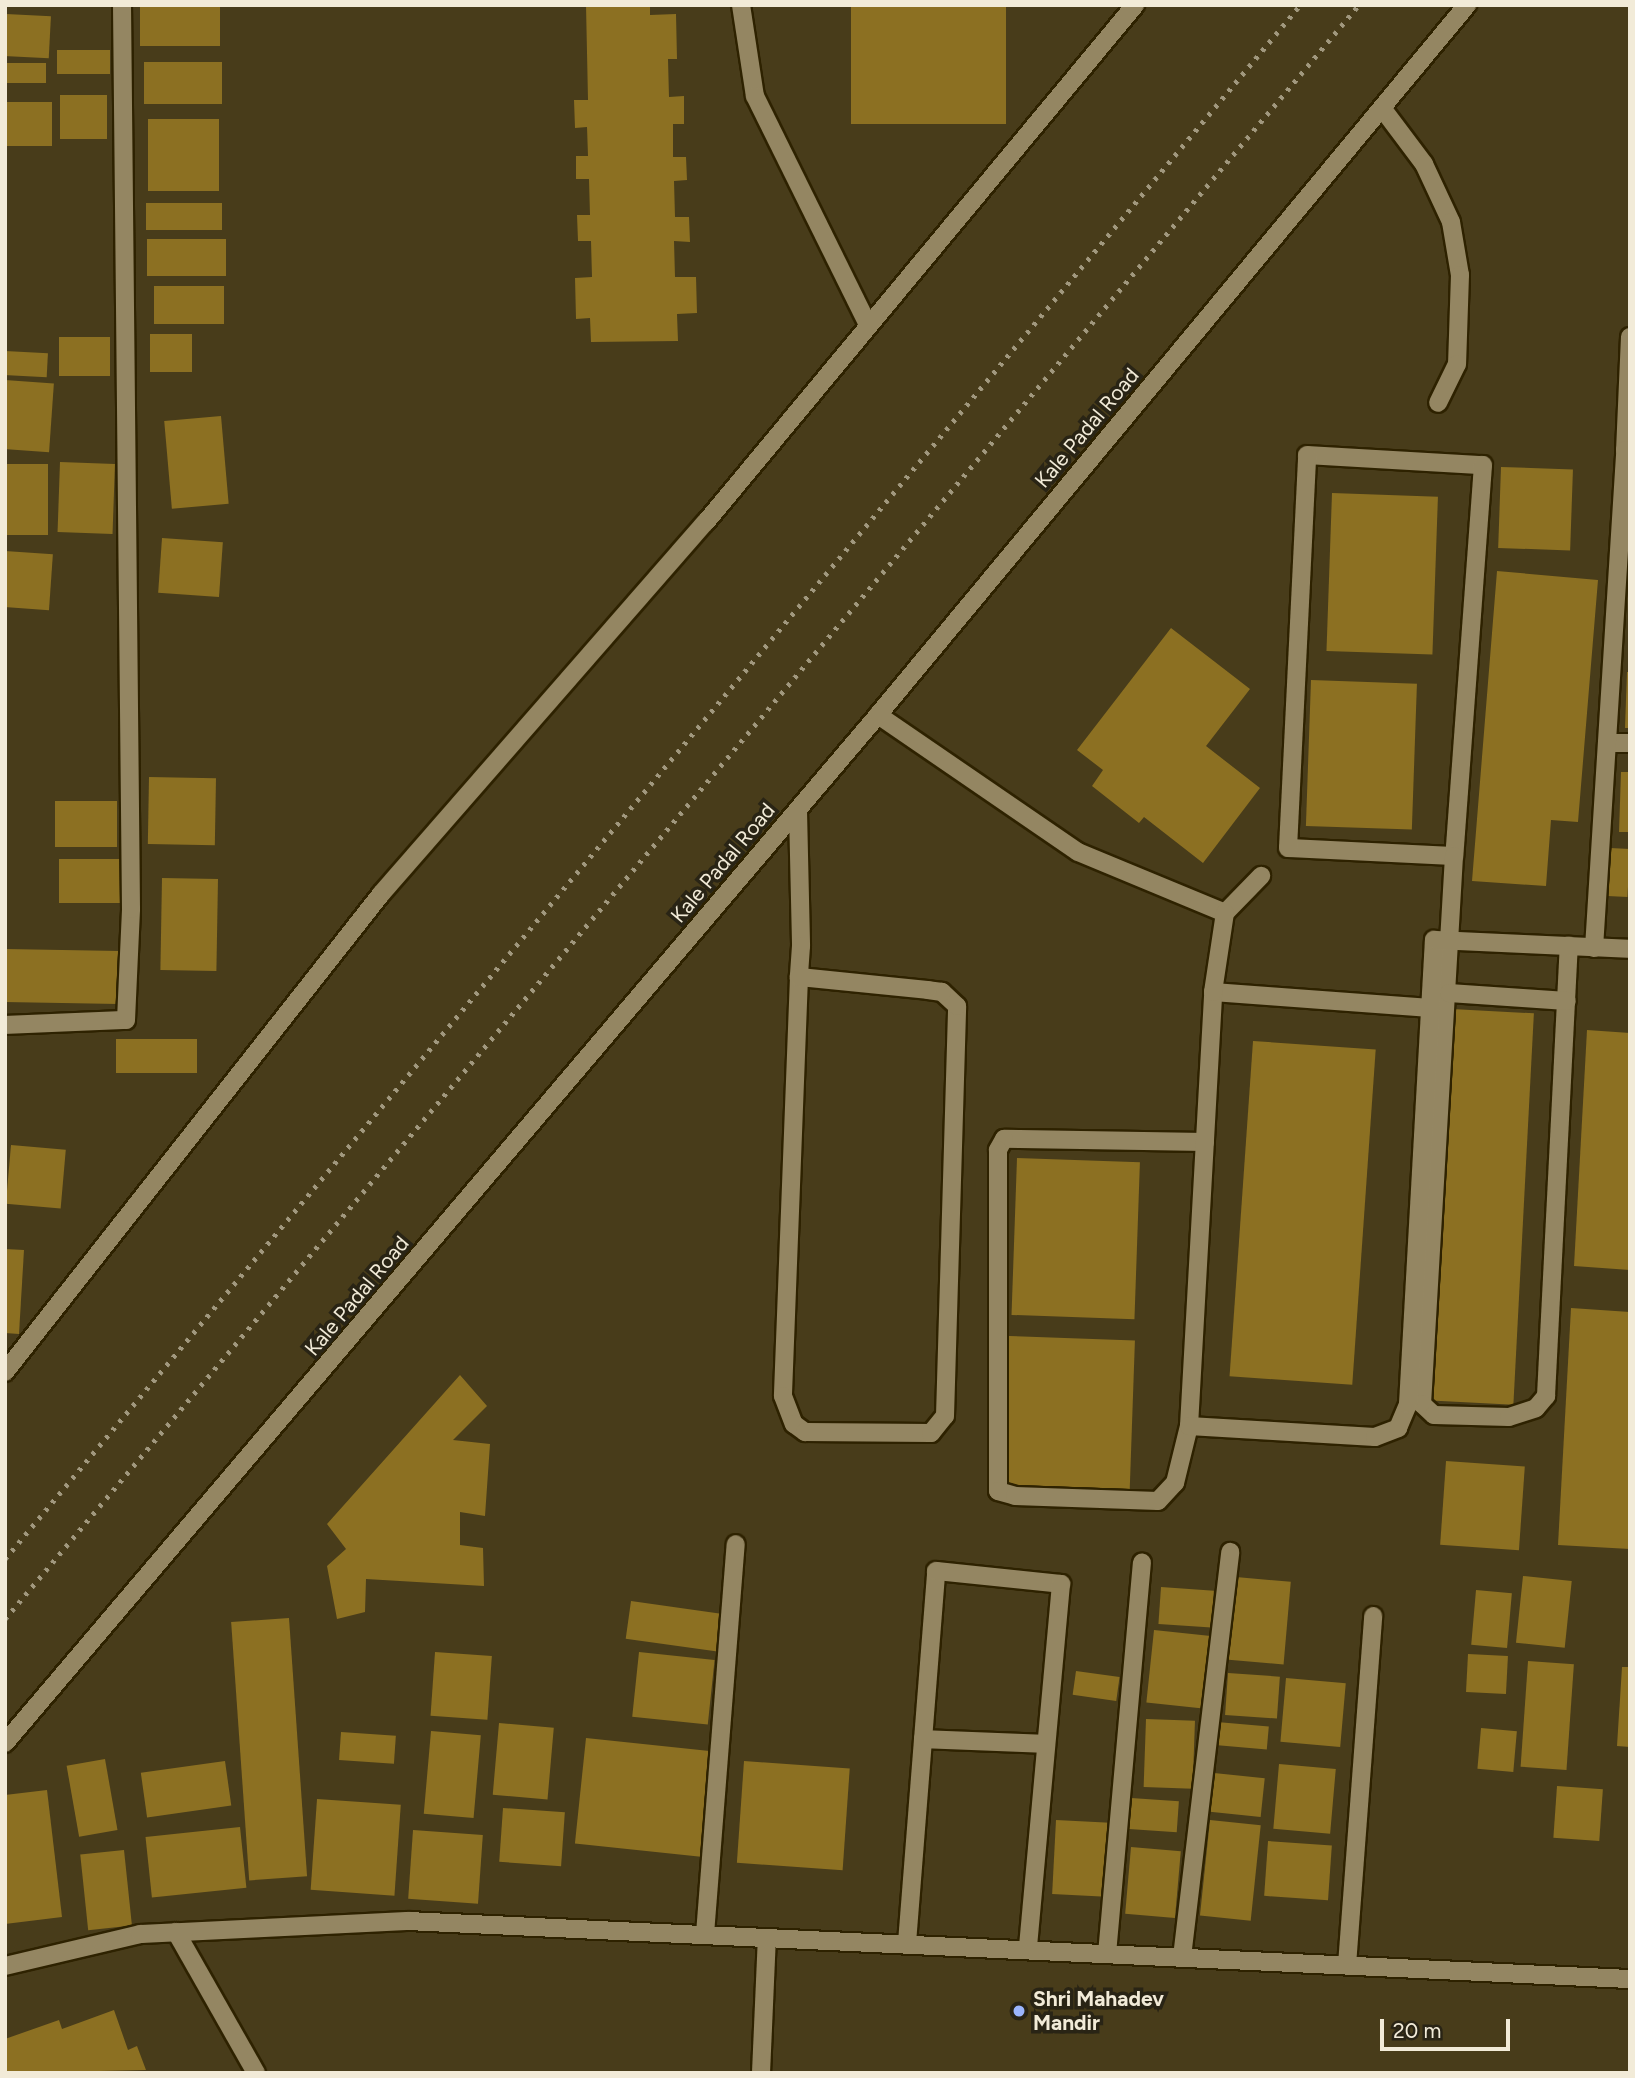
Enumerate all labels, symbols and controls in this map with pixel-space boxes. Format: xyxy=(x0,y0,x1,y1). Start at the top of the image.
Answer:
street label: Kale Padal Road xyxy=(1030,363,1144,493)
street label: Kale Padal Road xyxy=(666,798,780,928)
street label: Kale Padal Road xyxy=(300,1231,414,1361)
place label: Shri Mahadev Mandir xyxy=(1033,1986,1164,2036)
marker: Shri Mahadev Mandir xyxy=(1011,2003,1027,2019)
scale bar xyxy=(1383,2004,1512,2048)
text: 20 m xyxy=(1393,2018,1441,2043)

